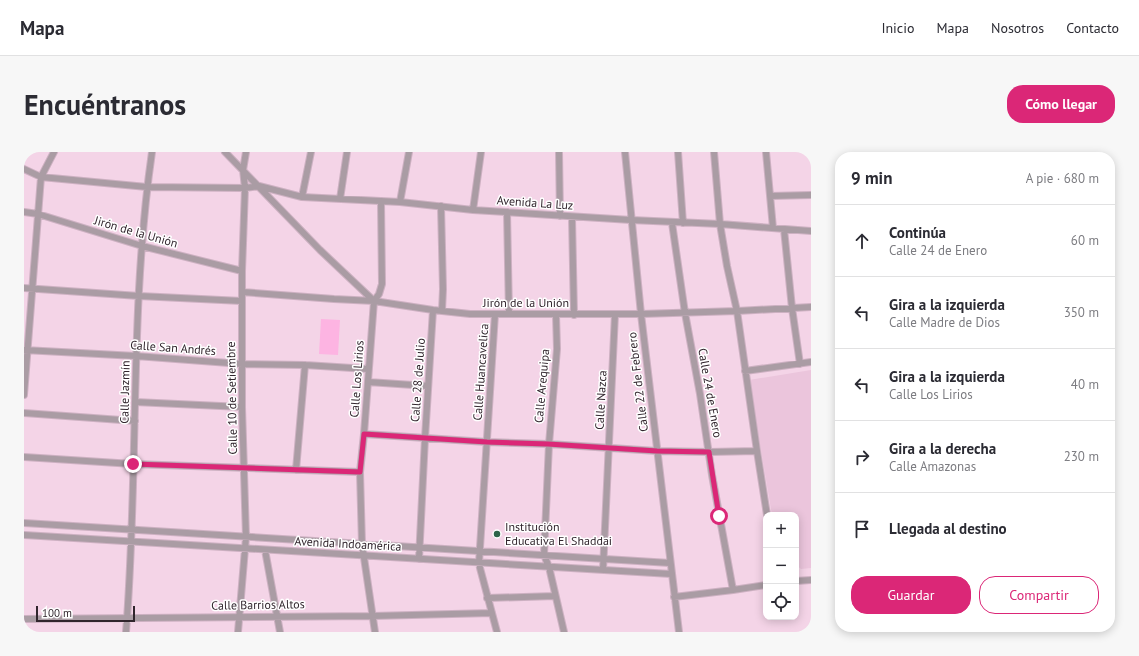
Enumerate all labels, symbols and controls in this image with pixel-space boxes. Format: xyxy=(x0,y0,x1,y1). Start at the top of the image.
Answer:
text: Mapa xyxy=(20,16,64,40)
text: Inicio xyxy=(881,19,914,37)
text: Mapa xyxy=(936,19,969,37)
text: Nosotros xyxy=(991,19,1044,37)
text: Contacto xyxy=(1066,19,1119,37)
button: Cómo llegar xyxy=(1007,85,1115,123)
text: Encuéntranos xyxy=(24,86,186,123)
text: 9 min xyxy=(851,167,892,189)
text: A pie · 680 m xyxy=(1026,170,1099,187)
street label: Avenida La Luz xyxy=(496,192,574,213)
street label: Jirón de la Unión xyxy=(92,212,180,251)
text: Continúa xyxy=(889,223,946,242)
icon: ahead xyxy=(851,230,873,252)
text: 60 m xyxy=(1071,232,1099,249)
text: Calle 24 de Enero xyxy=(889,242,987,259)
street label: Jirón de la Unión xyxy=(482,295,569,310)
text: Gira a la izquierda xyxy=(889,295,1005,314)
icon: left xyxy=(851,302,873,324)
text: 350 m xyxy=(1064,304,1099,321)
text: Calle Madre de Dios xyxy=(889,314,1000,331)
street label: Calle Huancavelica xyxy=(470,323,491,421)
street label: Calle 22 de Febrero xyxy=(624,331,651,433)
street label: Calle San Andrés xyxy=(130,337,216,358)
street label: Calle 28 de Julio xyxy=(407,338,428,422)
street label: Calle Los Lirios xyxy=(346,340,367,418)
street label: Calle 10 de Setiembre xyxy=(223,341,240,455)
street label: Calle 24 de Enero xyxy=(695,347,726,439)
street label: Calle Arequipa xyxy=(531,348,552,424)
street label: Calle Jazmín xyxy=(116,360,133,424)
text: Gira a la izquierda xyxy=(889,367,1005,386)
street label: Calle Nazca xyxy=(591,370,610,430)
icon: left xyxy=(851,374,873,396)
text: 40 m xyxy=(1071,376,1099,393)
text: Calle Los Lirios xyxy=(889,386,973,403)
text: Gira a la derecha xyxy=(889,439,996,458)
icon: right xyxy=(851,446,873,468)
text: 230 m xyxy=(1064,448,1099,465)
route end xyxy=(124,455,142,473)
text: Calle Amazonas xyxy=(889,458,976,475)
route start xyxy=(710,507,728,525)
map controls xyxy=(763,512,799,620)
button: + xyxy=(763,512,799,548)
icon: arrive xyxy=(851,518,873,540)
place label: Institución Educativa El Shaddai xyxy=(505,519,612,548)
text: Llegada al destino xyxy=(889,519,1007,538)
marker: Institución Educativa El Shaddai xyxy=(492,529,502,539)
street label: Avenida Indoamérica xyxy=(294,533,402,554)
button: − xyxy=(763,548,799,584)
button: Guardar xyxy=(851,576,971,614)
button: Compartir xyxy=(979,576,1099,614)
button: locate xyxy=(763,584,799,620)
street label: Calle Barrios Altos xyxy=(211,596,305,613)
scale bar xyxy=(36,604,135,623)
text: 100 m xyxy=(42,606,72,620)

